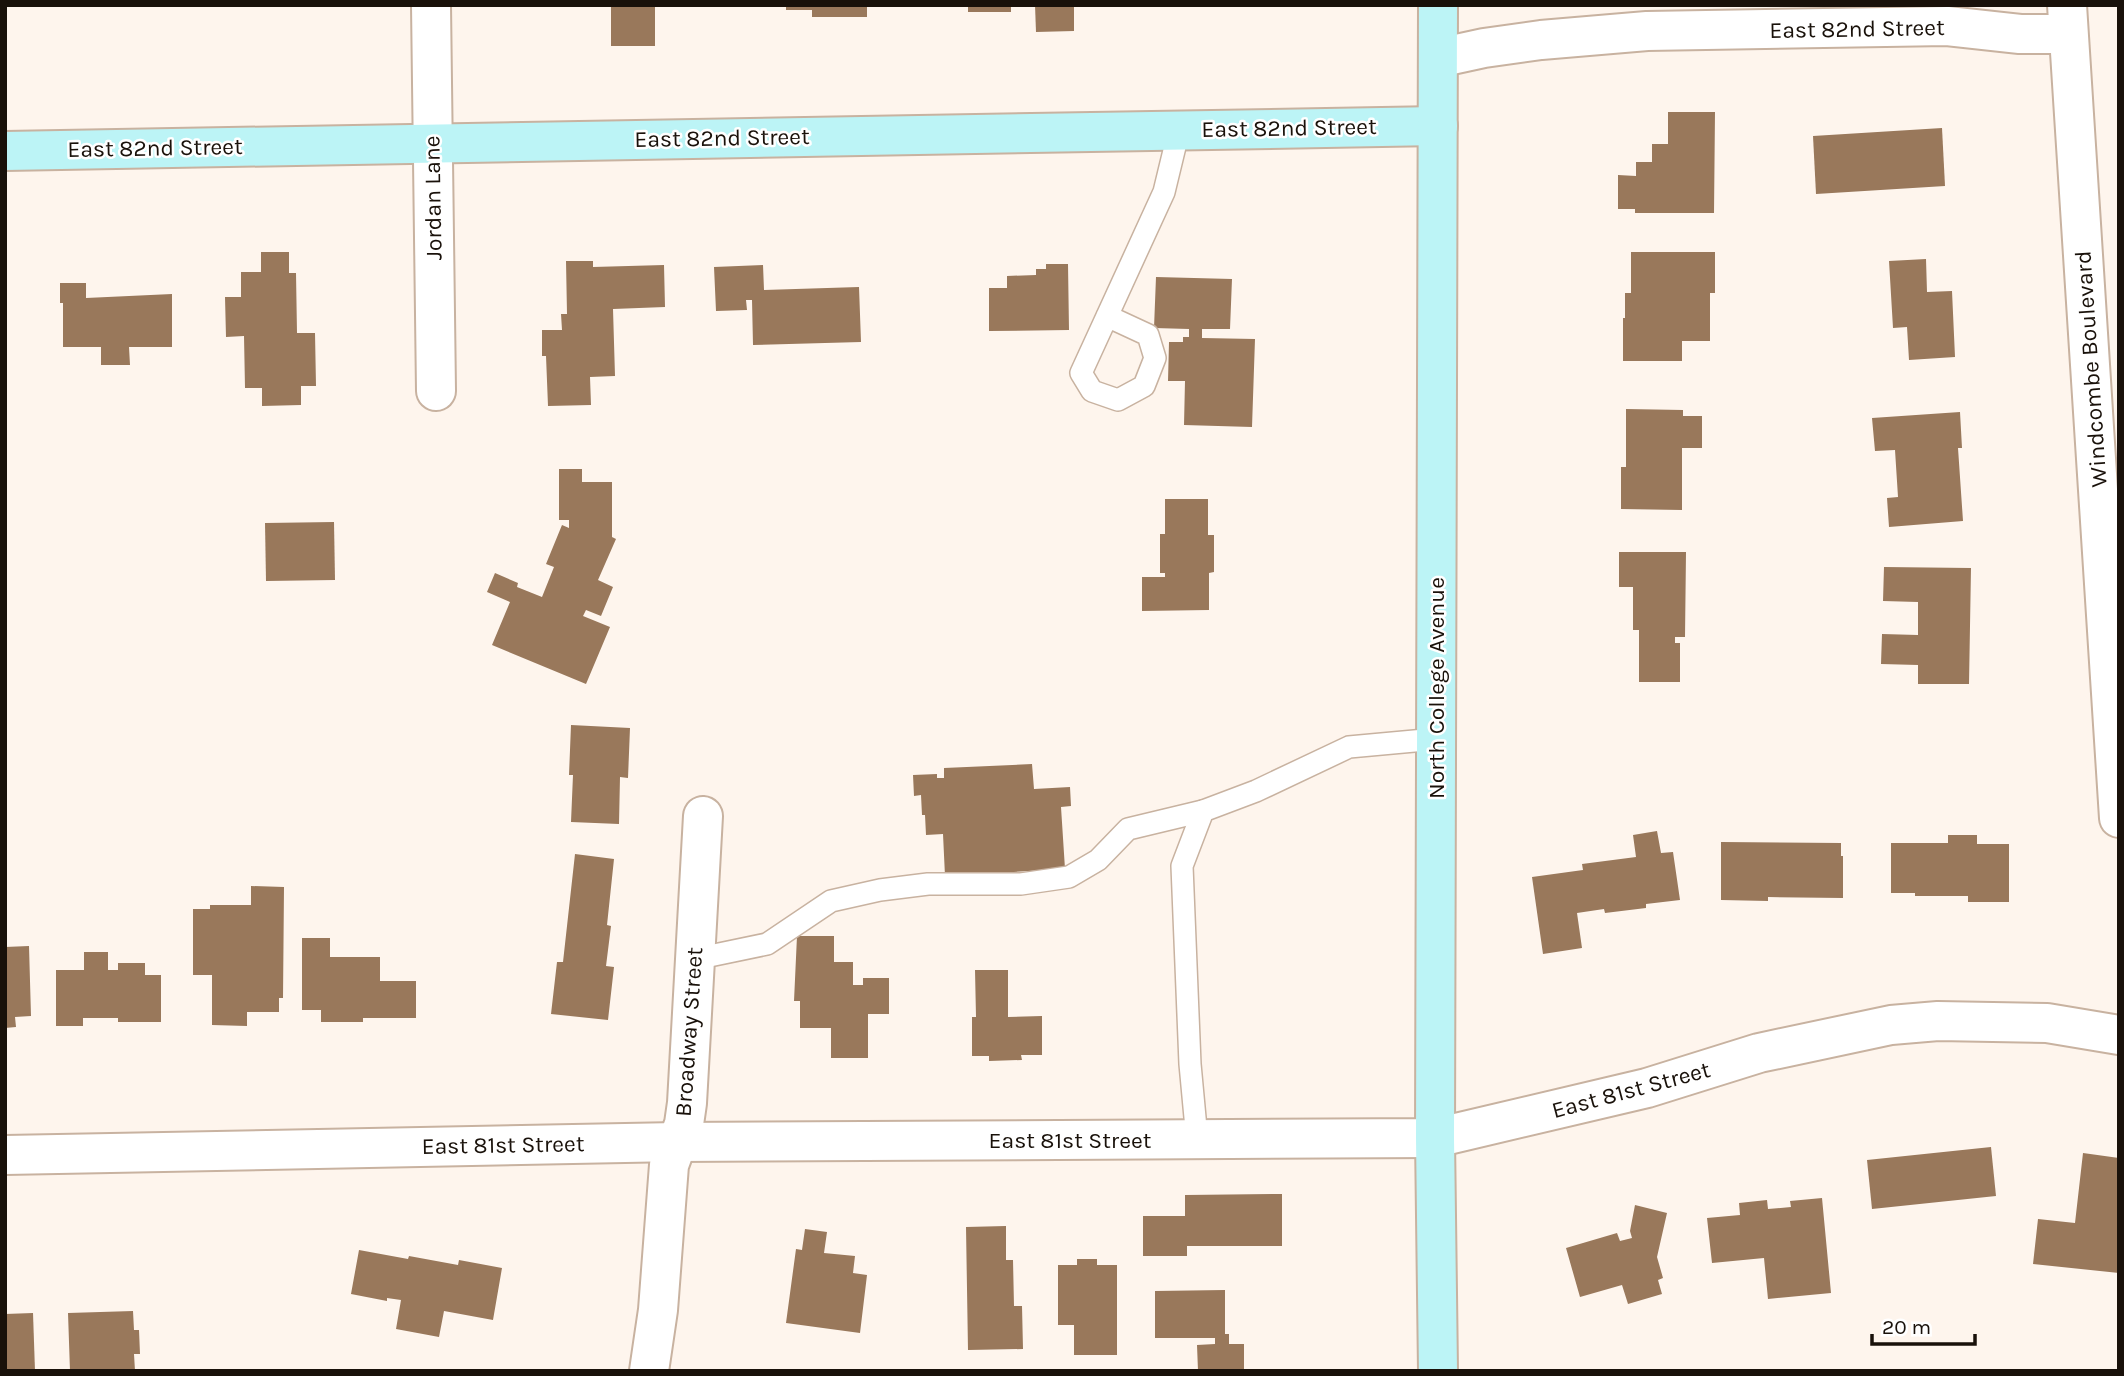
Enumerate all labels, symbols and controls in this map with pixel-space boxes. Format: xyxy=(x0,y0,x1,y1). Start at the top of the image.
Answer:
street label: East 82nd Street xyxy=(1769,14,1945,44)
street label: East 82nd Street xyxy=(1201,113,1377,143)
street label: East 82nd Street xyxy=(634,123,810,153)
street label: East 82nd Street xyxy=(67,133,243,163)
street label: Jordan Lane xyxy=(418,135,448,261)
street label: Windcombe Boulevard xyxy=(2069,250,2113,488)
street label: North College Avenue xyxy=(1423,577,1450,799)
street label: Broadway Street xyxy=(670,946,708,1118)
street label: East 81st Street xyxy=(1549,1056,1713,1124)
street label: East 81st Street xyxy=(989,1127,1152,1154)
street label: East 81st Street xyxy=(421,1130,585,1160)
scale bar xyxy=(1872,1302,1975,1346)
text: 20 m xyxy=(1882,1315,1931,1339)

